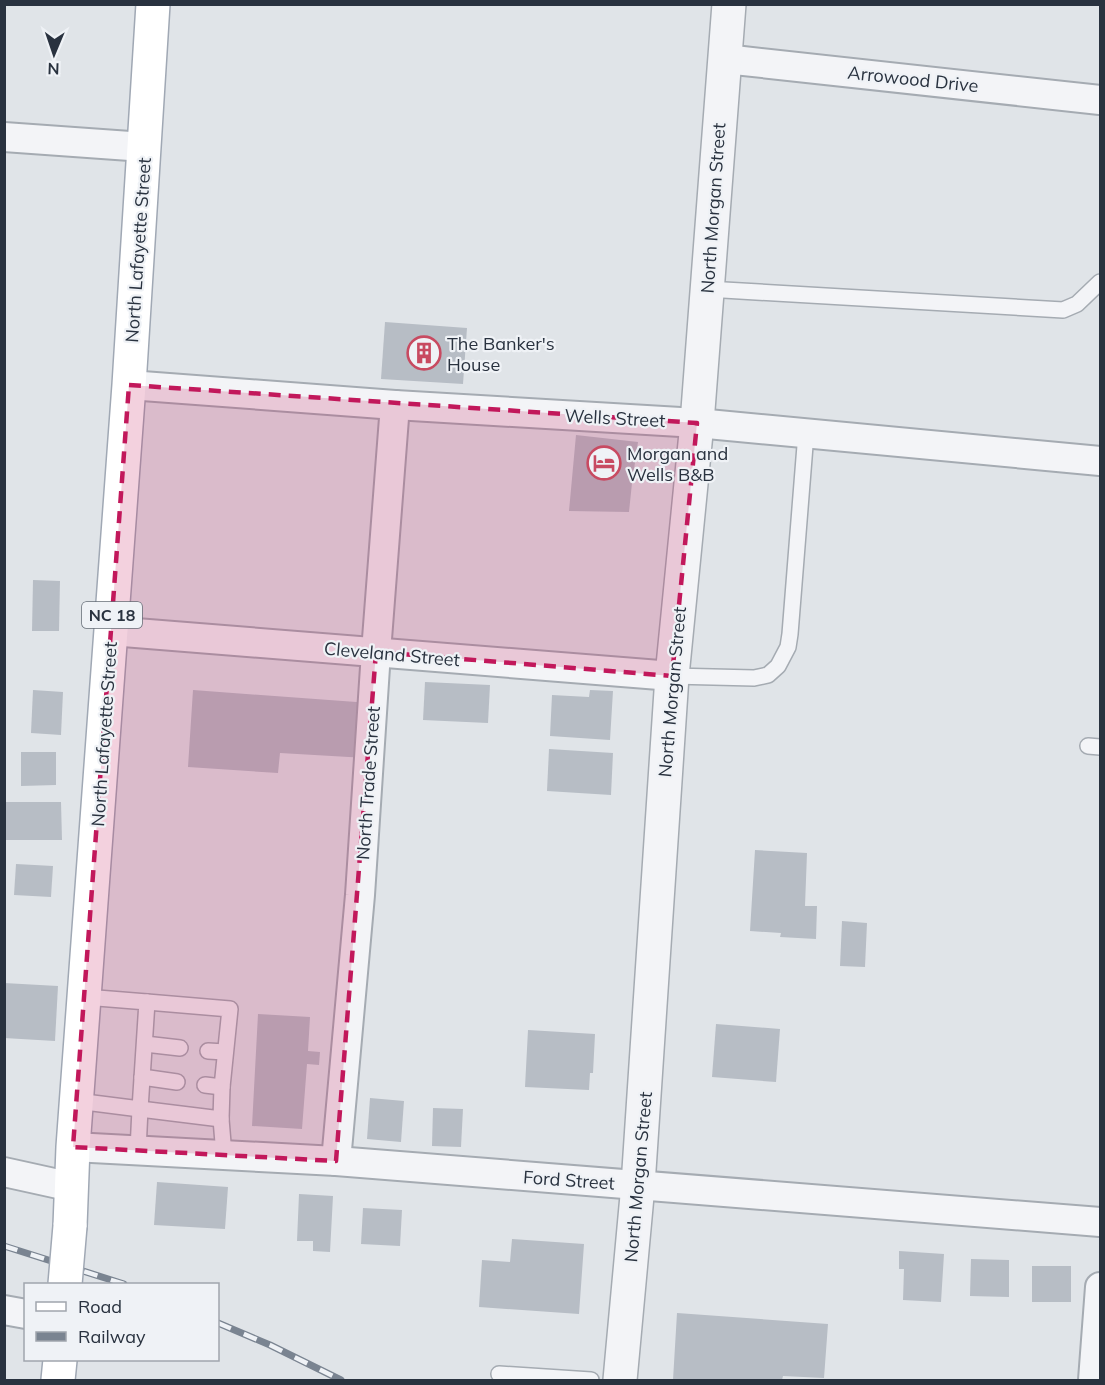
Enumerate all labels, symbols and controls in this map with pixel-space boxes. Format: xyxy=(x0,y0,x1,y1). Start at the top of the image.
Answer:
north arrow xyxy=(24,24,84,84)
text: N xyxy=(47,59,60,79)
street label: Arrowood Drive xyxy=(846,61,980,97)
street label: North Morgan Street xyxy=(696,122,730,294)
street label: North Lafayette Street xyxy=(120,157,156,343)
place label: The Banker's House xyxy=(447,332,555,376)
building icon: The Banker's House xyxy=(406,335,442,371)
street label: Wells Street xyxy=(564,404,666,432)
place label: Morgan and Wells B&B xyxy=(627,442,728,486)
hotel icon: Morgan and Wells B&B xyxy=(586,445,622,481)
road number: NC 18 xyxy=(82,602,142,628)
street label: North Morgan Street xyxy=(653,606,691,778)
street label: Cleveland Street xyxy=(323,637,461,671)
street label: North Lafayette Street xyxy=(86,641,122,827)
street label: North Trade Street xyxy=(351,705,385,861)
street label: North Morgan Street xyxy=(619,1091,657,1263)
street label: Ford Street xyxy=(522,1165,616,1195)
legend xyxy=(24,1283,219,1361)
text: Road xyxy=(78,1295,122,1318)
text: Railway xyxy=(78,1325,146,1348)

